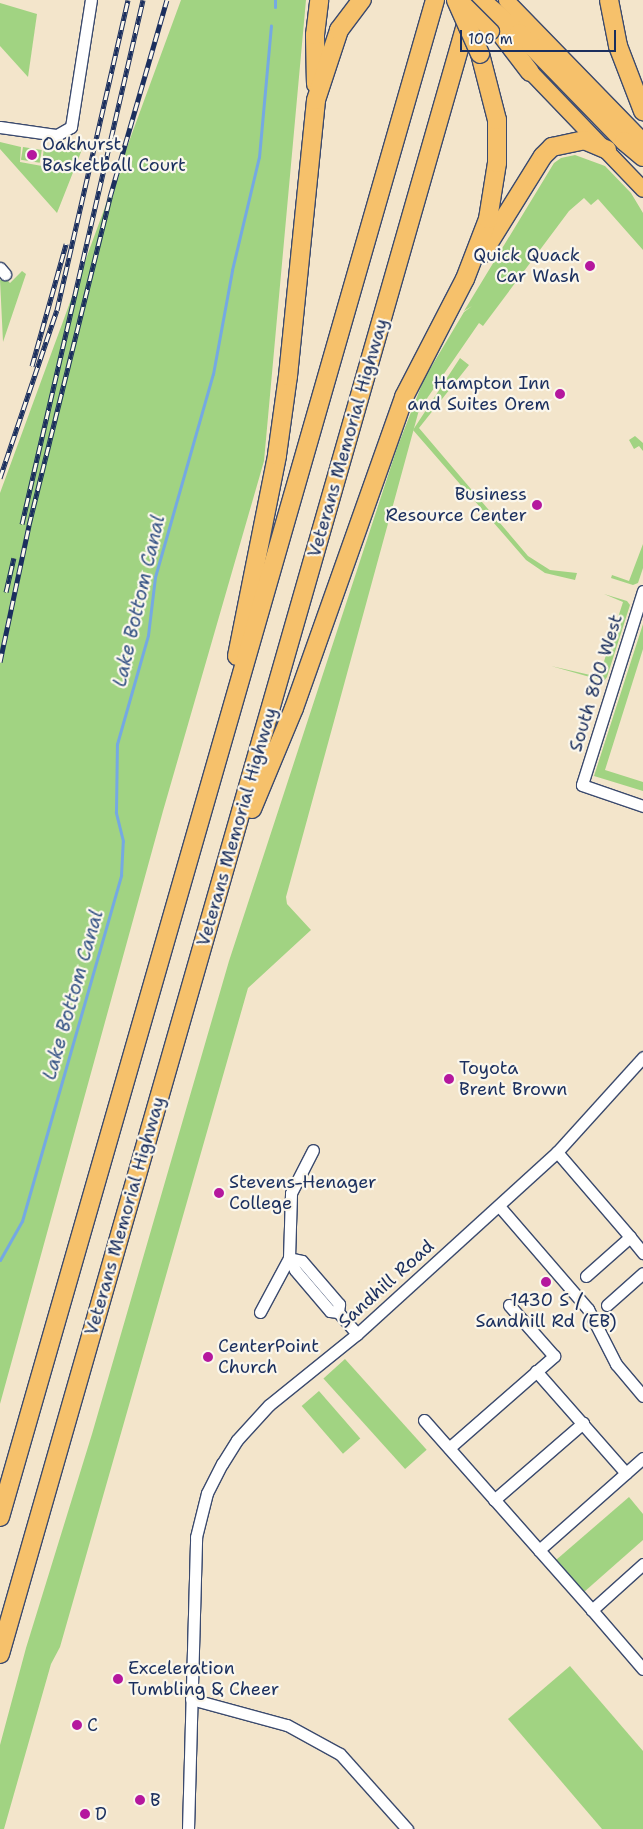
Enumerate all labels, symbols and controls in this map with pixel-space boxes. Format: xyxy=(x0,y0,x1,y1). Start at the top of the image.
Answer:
scale bar xyxy=(463,20,619,52)
text: 100 m xyxy=(468,29,513,49)
place label: Oakhurst Basketball Court xyxy=(42,134,186,176)
marker: Oakhurst Basketball Court xyxy=(26,149,38,161)
place label: Quick Quack Car Wash xyxy=(473,245,580,288)
marker: Quick Quack Car Wash xyxy=(584,260,596,272)
street label: Veterans Memorial Highway xyxy=(304,316,392,560)
place label: Hampton Inn and Suites Orem xyxy=(407,373,550,416)
marker: Hampton Inn and Suites Orem xyxy=(554,388,566,400)
place label: Business Resource Center xyxy=(386,484,527,526)
marker: Business Resource Center xyxy=(531,499,543,511)
water label: Lake Bottom Canal xyxy=(108,513,170,689)
street label: South 800 West xyxy=(565,612,627,754)
street label: Veterans Memorial Highway xyxy=(193,705,281,949)
water label: Lake Bottom Canal xyxy=(38,907,108,1083)
place label: Toyota Brent Brown xyxy=(459,1058,567,1100)
marker: Toyota Brent Brown xyxy=(443,1073,455,1085)
street label: Veterans Memorial Highway xyxy=(81,1094,169,1338)
place label: Stevens-Henager College xyxy=(229,1172,377,1214)
marker: Stevens-Henager College xyxy=(213,1187,225,1199)
street label: Sandhill Road xyxy=(334,1235,438,1333)
marker: 1430 S / Sandhill Rd (EB) xyxy=(540,1276,552,1288)
place label: 1430 S / Sandhill Rd (EB) xyxy=(475,1290,617,1332)
place label: CenterPoint Church xyxy=(218,1336,319,1378)
marker: CenterPoint Church xyxy=(202,1351,214,1363)
place label: Exceleration Tumbling & Cheer xyxy=(128,1658,279,1700)
marker: Exceleration Tumbling & Cheer xyxy=(112,1673,124,1685)
place label: C xyxy=(87,1714,98,1736)
marker: C xyxy=(71,1719,83,1731)
place label: B xyxy=(150,1789,161,1811)
marker: B xyxy=(134,1794,146,1806)
place label: D xyxy=(95,1803,107,1825)
marker: D xyxy=(79,1808,91,1820)

